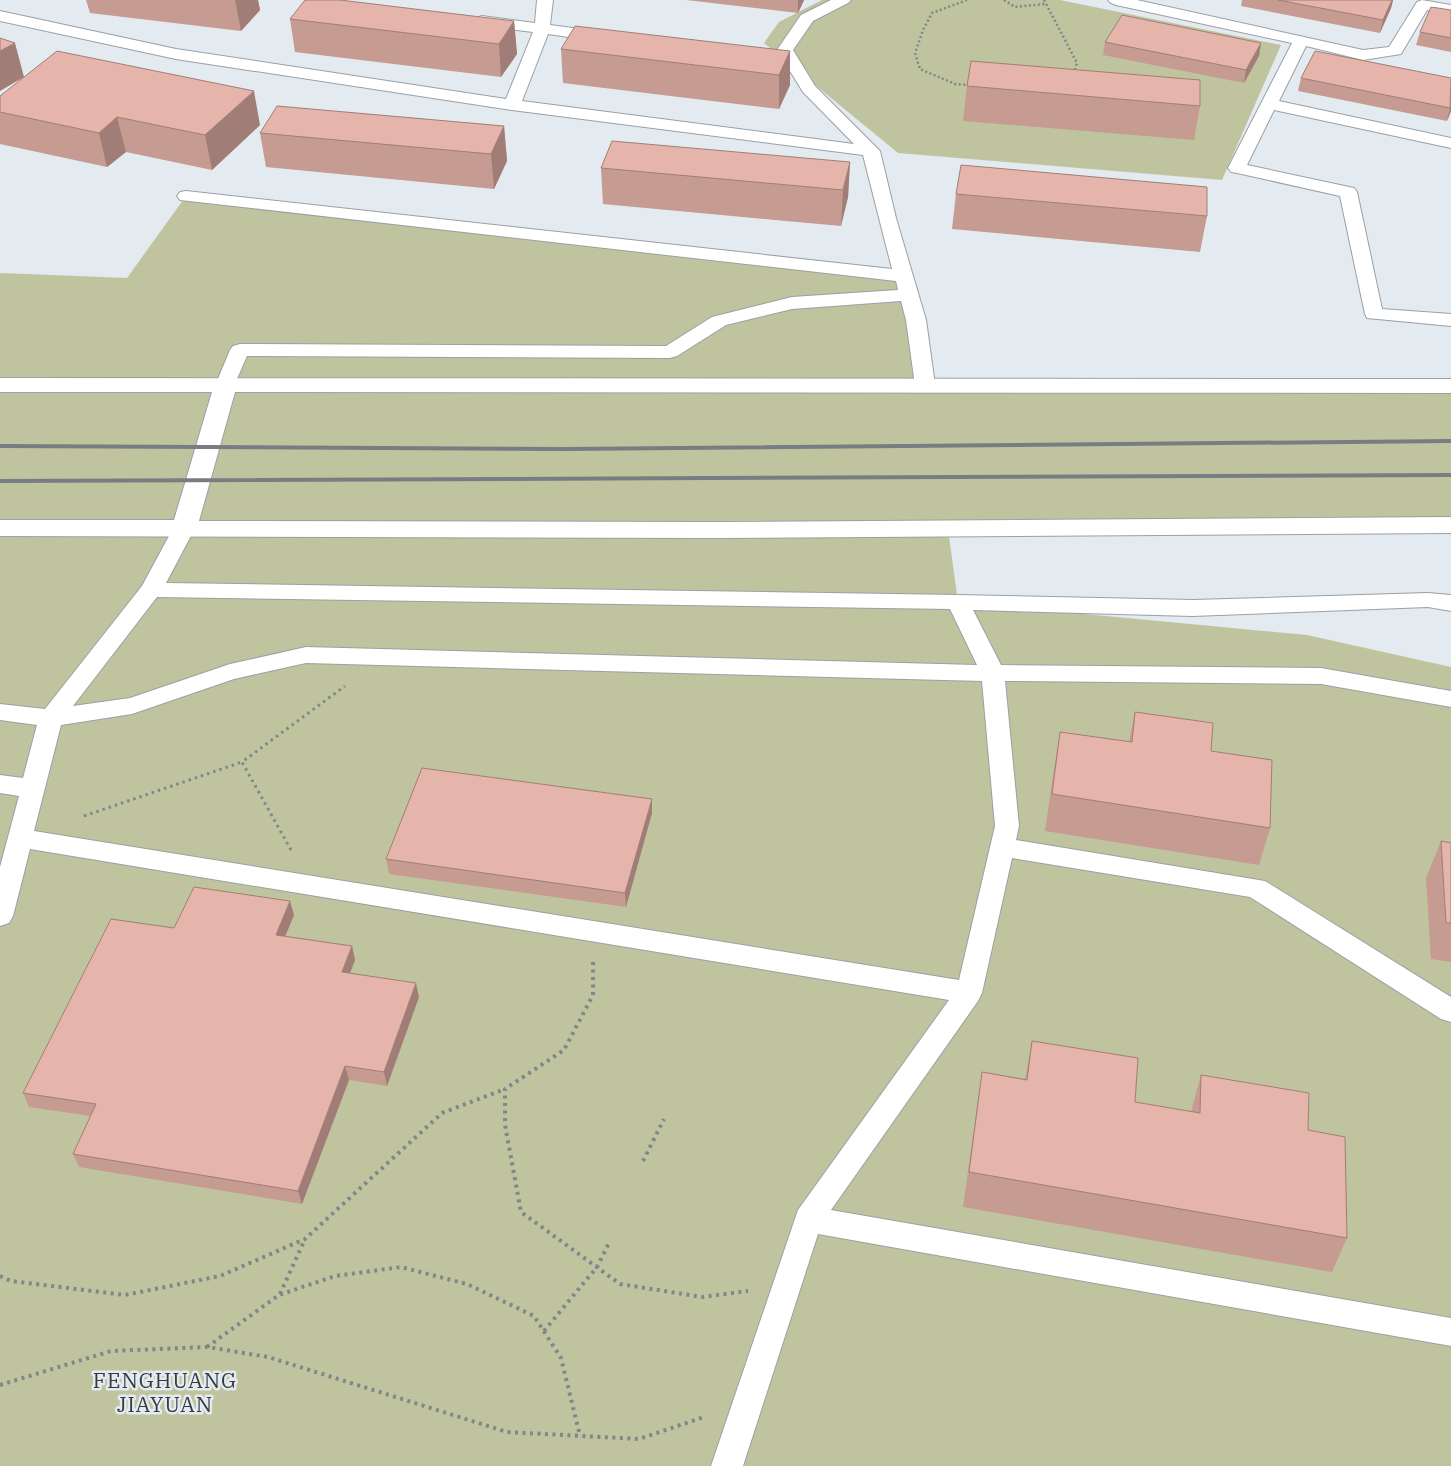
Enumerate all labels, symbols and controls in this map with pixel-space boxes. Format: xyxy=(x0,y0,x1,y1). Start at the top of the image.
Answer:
district label: FENGHUANG JIAYUAN xyxy=(93,1366,237,1418)

